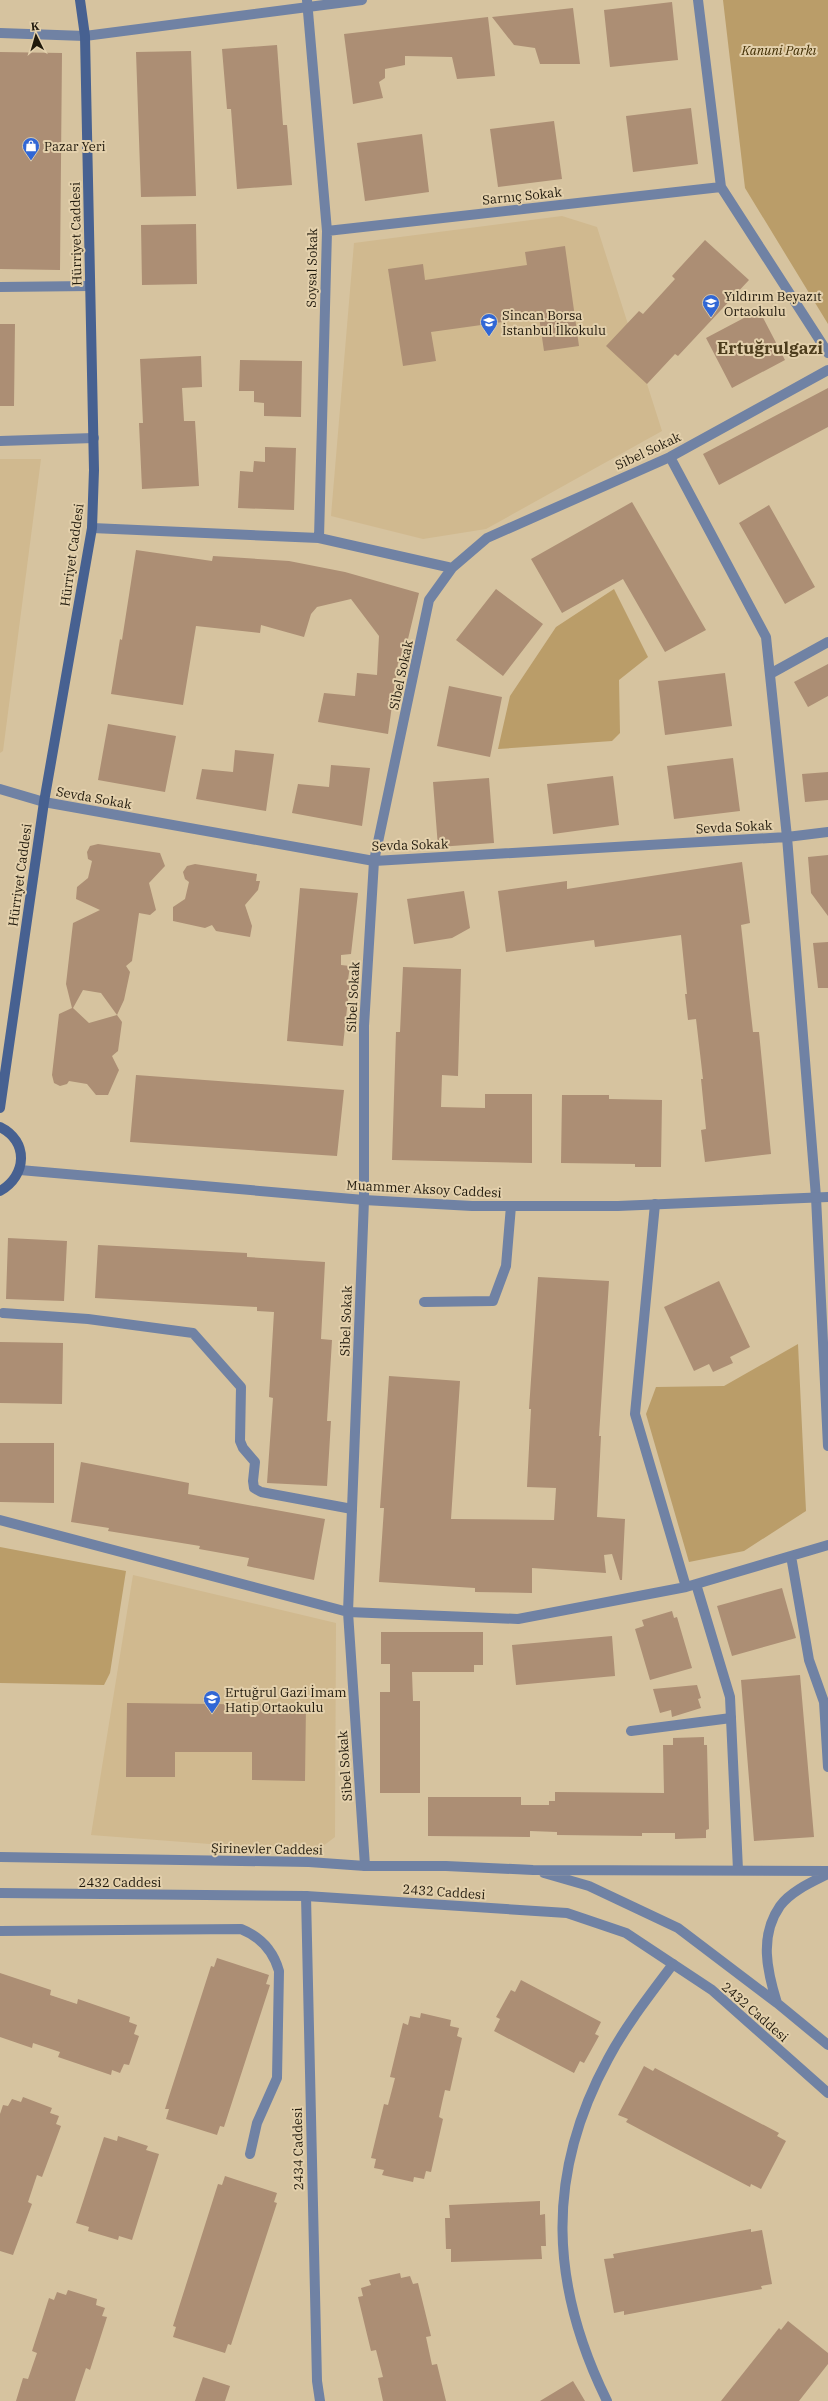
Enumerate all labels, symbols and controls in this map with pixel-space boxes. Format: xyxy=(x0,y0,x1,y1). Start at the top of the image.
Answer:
north arrow xyxy=(16,16,56,56)
text: K xyxy=(30,19,41,33)
park label: Kanuni Parkı xyxy=(741,42,817,59)
shop icon: Pazar Yeri xyxy=(21,136,41,161)
place label: Pazar Yeri xyxy=(44,138,106,155)
street label: Hürriyet Caddesi xyxy=(67,182,85,286)
street label: Sarnıç Sokak xyxy=(481,183,563,209)
street label: Soysal Sokak xyxy=(303,228,321,308)
place label: Yıldırım Beyazıt Ortaokulu xyxy=(724,288,822,320)
school or university icon: Yıldırım Beyazıt Ortaokulu xyxy=(701,293,721,318)
place label: Sincan Borsa İstanbul İlkokulu xyxy=(502,307,606,339)
school or university icon: Sincan Borsa İstanbul İlkokulu xyxy=(479,312,499,337)
district label: Ertuğrulgazi xyxy=(717,337,823,359)
street label: Sibel Sokak xyxy=(612,428,684,474)
street label: Hürriyet Caddesi xyxy=(56,502,88,608)
street label: Sibel Sokak xyxy=(385,638,417,711)
street label: Sevda Sokak xyxy=(55,783,134,813)
street label: Sevda Sokak xyxy=(695,816,773,837)
street label: Hürriyet Caddesi xyxy=(4,822,36,928)
street label: Sevda Sokak xyxy=(371,835,449,855)
street label: Sibel Sokak xyxy=(343,961,363,1033)
street label: Muammer Aksoy Caddesi xyxy=(346,1176,502,1202)
street label: Sibel Sokak xyxy=(336,1285,356,1357)
place label: Ertuğrul Gazi İmam Hatip Ortaokulu xyxy=(225,1684,347,1716)
school or university icon: Ertuğrul Gazi İmam Hatip Ortaokulu xyxy=(202,1689,222,1714)
street label: Sibel Sokak xyxy=(334,1730,356,1802)
street label: Şirinevler Caddesi xyxy=(211,1840,323,1858)
street label: 2432 Caddesi xyxy=(79,1874,161,1891)
street label: 2432 Caddesi xyxy=(402,1881,486,1903)
street label: 2432 Caddesi xyxy=(718,1978,792,2046)
street label: 2434 Caddesi xyxy=(289,2107,307,2191)

